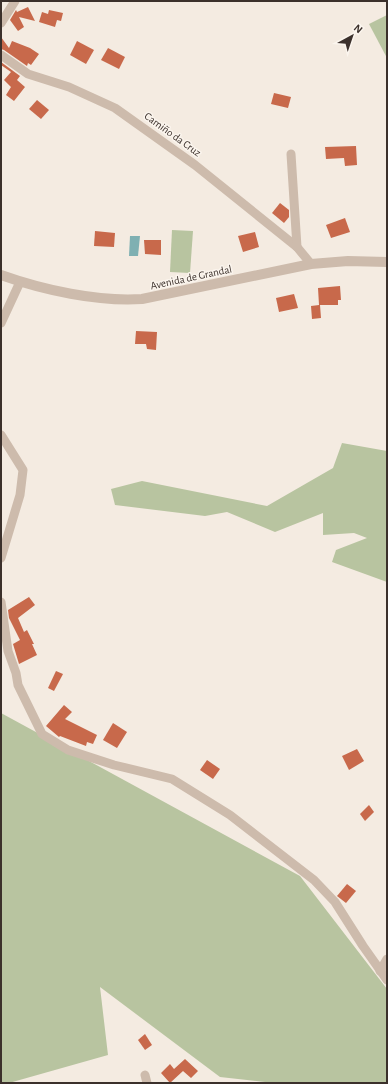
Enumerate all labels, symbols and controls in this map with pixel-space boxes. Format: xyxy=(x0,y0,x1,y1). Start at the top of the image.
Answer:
north arrow xyxy=(332,16,372,56)
text: N xyxy=(352,22,365,35)
street label: Camiño da Cruz xyxy=(142,110,203,159)
street label: Avenida de Grandal xyxy=(149,263,233,292)

